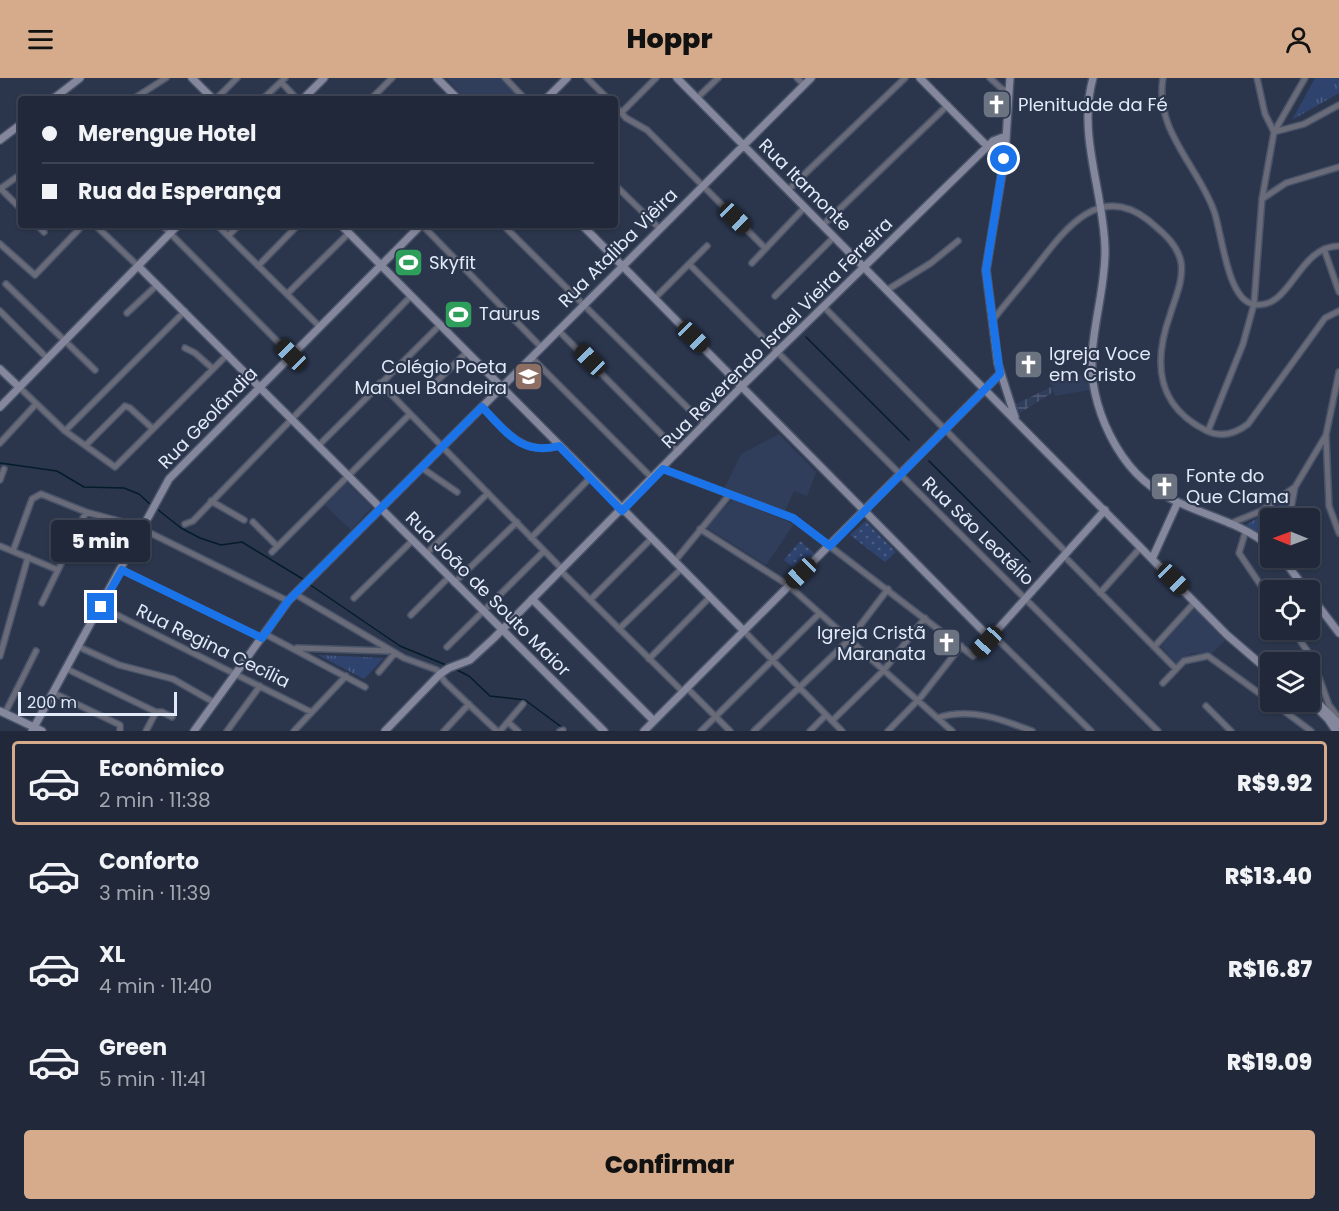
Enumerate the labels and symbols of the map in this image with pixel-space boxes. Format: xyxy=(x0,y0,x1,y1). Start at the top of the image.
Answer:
church icon: Plenitudde da Fé xyxy=(981,89,1013,121)
place label: Plenitudde da Fé xyxy=(1018,92,1168,117)
street label: Rua Itamonte xyxy=(753,133,857,237)
route start xyxy=(990,145,1017,172)
street label: Rua Ataliba Viêira xyxy=(552,182,683,313)
car xyxy=(716,199,754,237)
street label: Rua Reverendo Israel Vieira Ferreira xyxy=(655,211,898,454)
sports icon: Skyfit xyxy=(392,247,424,279)
place label: Skyfit xyxy=(429,250,476,275)
sports icon: Taurus xyxy=(442,298,474,330)
place label: Taurus xyxy=(479,301,540,326)
car xyxy=(674,318,712,356)
car xyxy=(272,336,310,374)
car xyxy=(571,341,609,379)
place label: Igreja Voce em Cristo xyxy=(1049,341,1151,387)
church icon: Igreja Voce em Cristo xyxy=(1012,348,1044,380)
place label: Colégio Poeta Manuel Bandeira xyxy=(355,354,507,400)
street label: Rua Geolândia xyxy=(152,361,263,474)
school or university icon: Colégio Poeta Manuel Bandeira xyxy=(512,361,544,393)
place label: Fonte do Que Clama xyxy=(1186,463,1289,509)
church icon: Fonte do Que Clama xyxy=(1149,470,1181,502)
street label: Rua São Leotélio xyxy=(917,471,1040,591)
street label: Rua João de Souto Maior xyxy=(400,506,577,682)
north arrow xyxy=(1260,508,1320,568)
callout: 5 min xyxy=(51,520,150,562)
car xyxy=(782,554,820,592)
car xyxy=(1154,560,1192,598)
route end xyxy=(87,593,114,620)
street label: Rua Regina Cecília xyxy=(132,597,294,694)
place label: Igreja Cristã Maranata xyxy=(817,620,926,666)
car xyxy=(968,623,1006,661)
church icon: Igreja Cristã Maranata xyxy=(931,627,963,659)
scale bar xyxy=(18,689,177,716)

